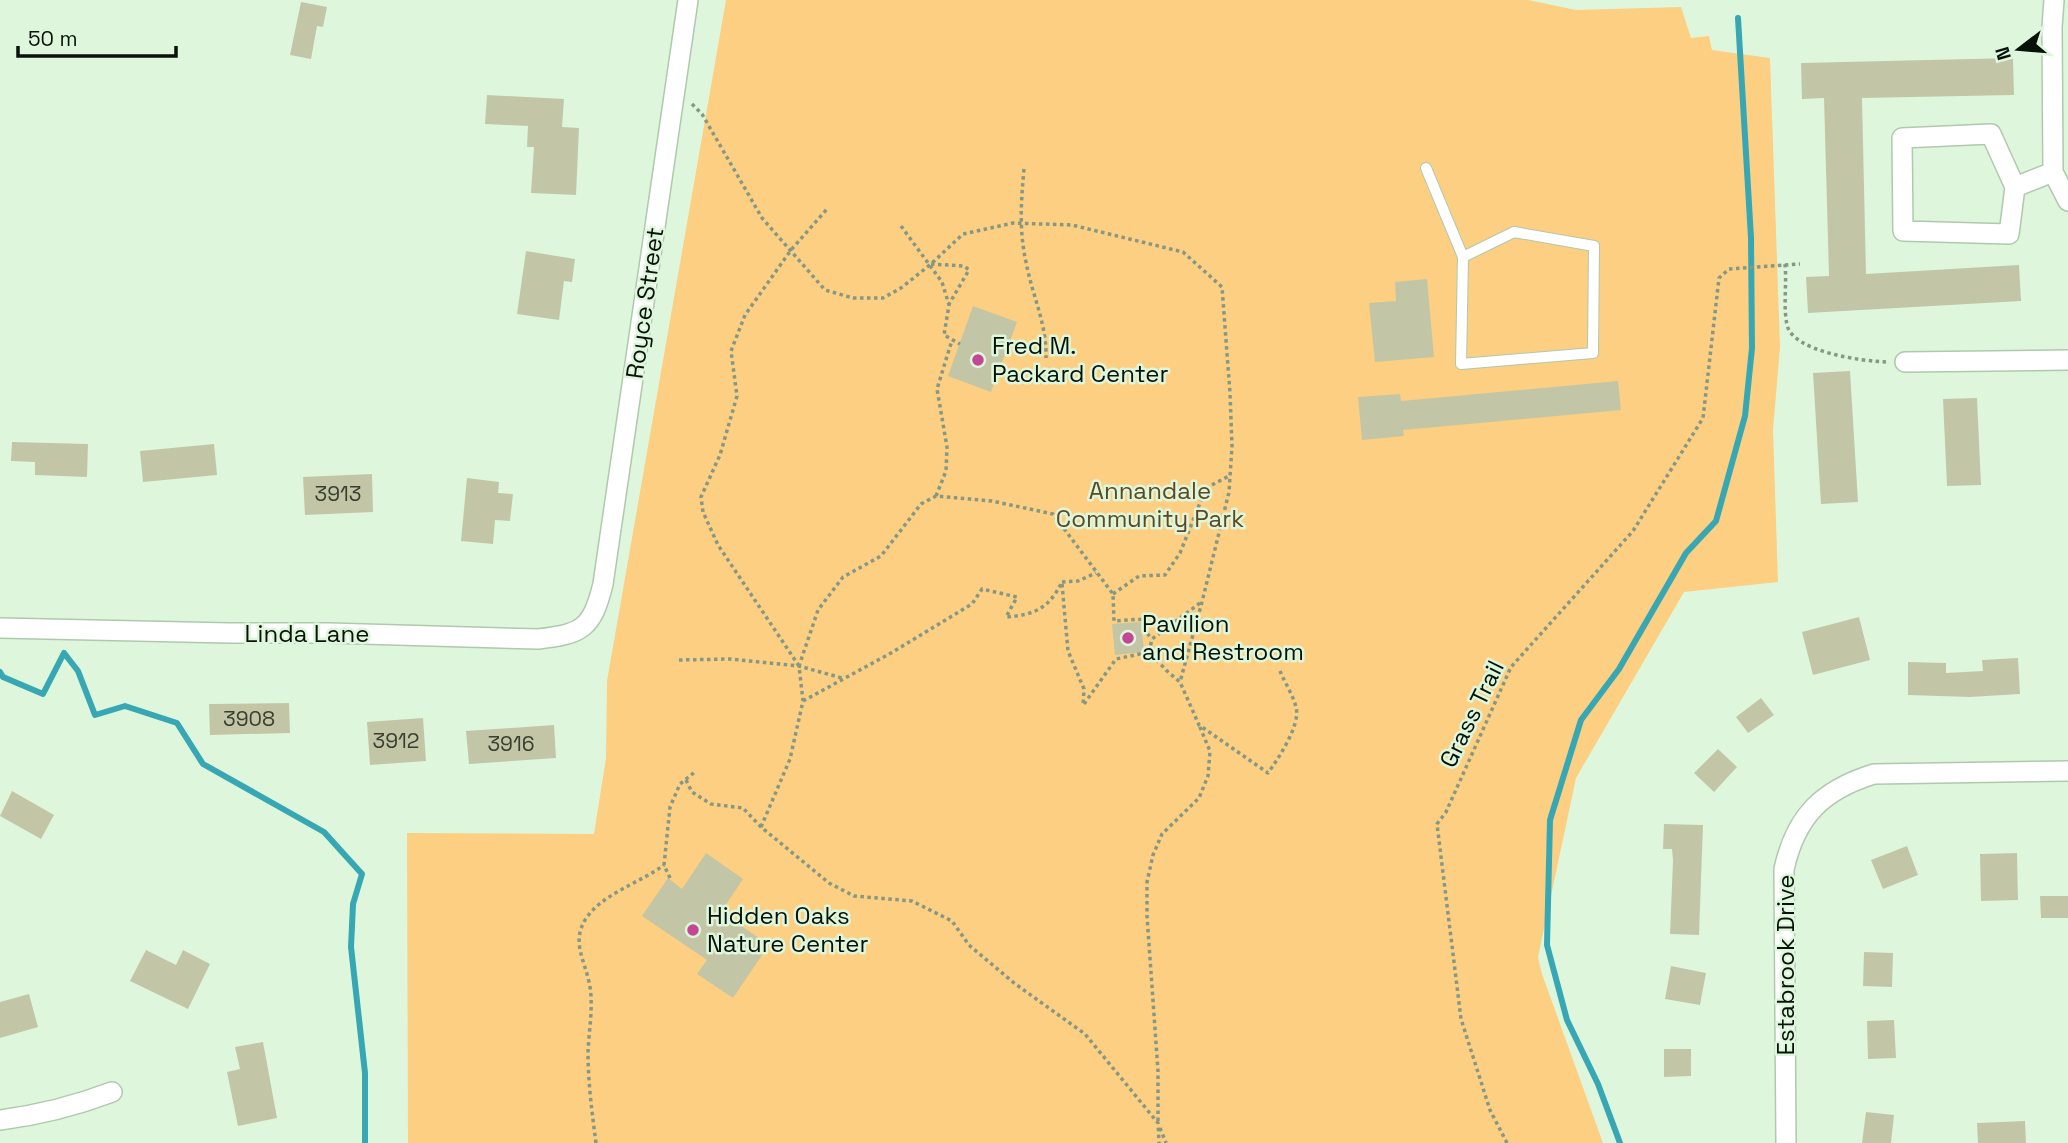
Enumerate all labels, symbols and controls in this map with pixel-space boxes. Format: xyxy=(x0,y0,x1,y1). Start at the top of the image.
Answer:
scale bar xyxy=(18,14,175,58)
north arrow xyxy=(1984,14,2054,84)
text: 50 m xyxy=(28,25,78,52)
text: N xyxy=(1989,44,2017,63)
street label: Royce Street xyxy=(619,225,670,381)
place label: Fred M. Packard Center xyxy=(992,330,1169,389)
marker: Fred M. Packard Center xyxy=(970,352,986,368)
park label: Annandale Community Park xyxy=(1056,475,1244,534)
house number: 3913 xyxy=(315,480,362,507)
place label: Pavilion and Restroom xyxy=(1142,608,1304,667)
street label: Linda Lane xyxy=(245,618,369,649)
marker: Pavilion and Restroom xyxy=(1120,630,1136,646)
street label: Grass Trail xyxy=(1432,655,1511,772)
house number: 3908 xyxy=(223,705,275,732)
house number: 3912 xyxy=(373,727,419,754)
house number: 3916 xyxy=(487,730,535,757)
street label: Estabrook Drive xyxy=(1770,875,1801,1055)
place label: Hidden Oaks Nature Center xyxy=(707,900,869,959)
marker: Hidden Oaks Nature Center xyxy=(685,922,701,938)

